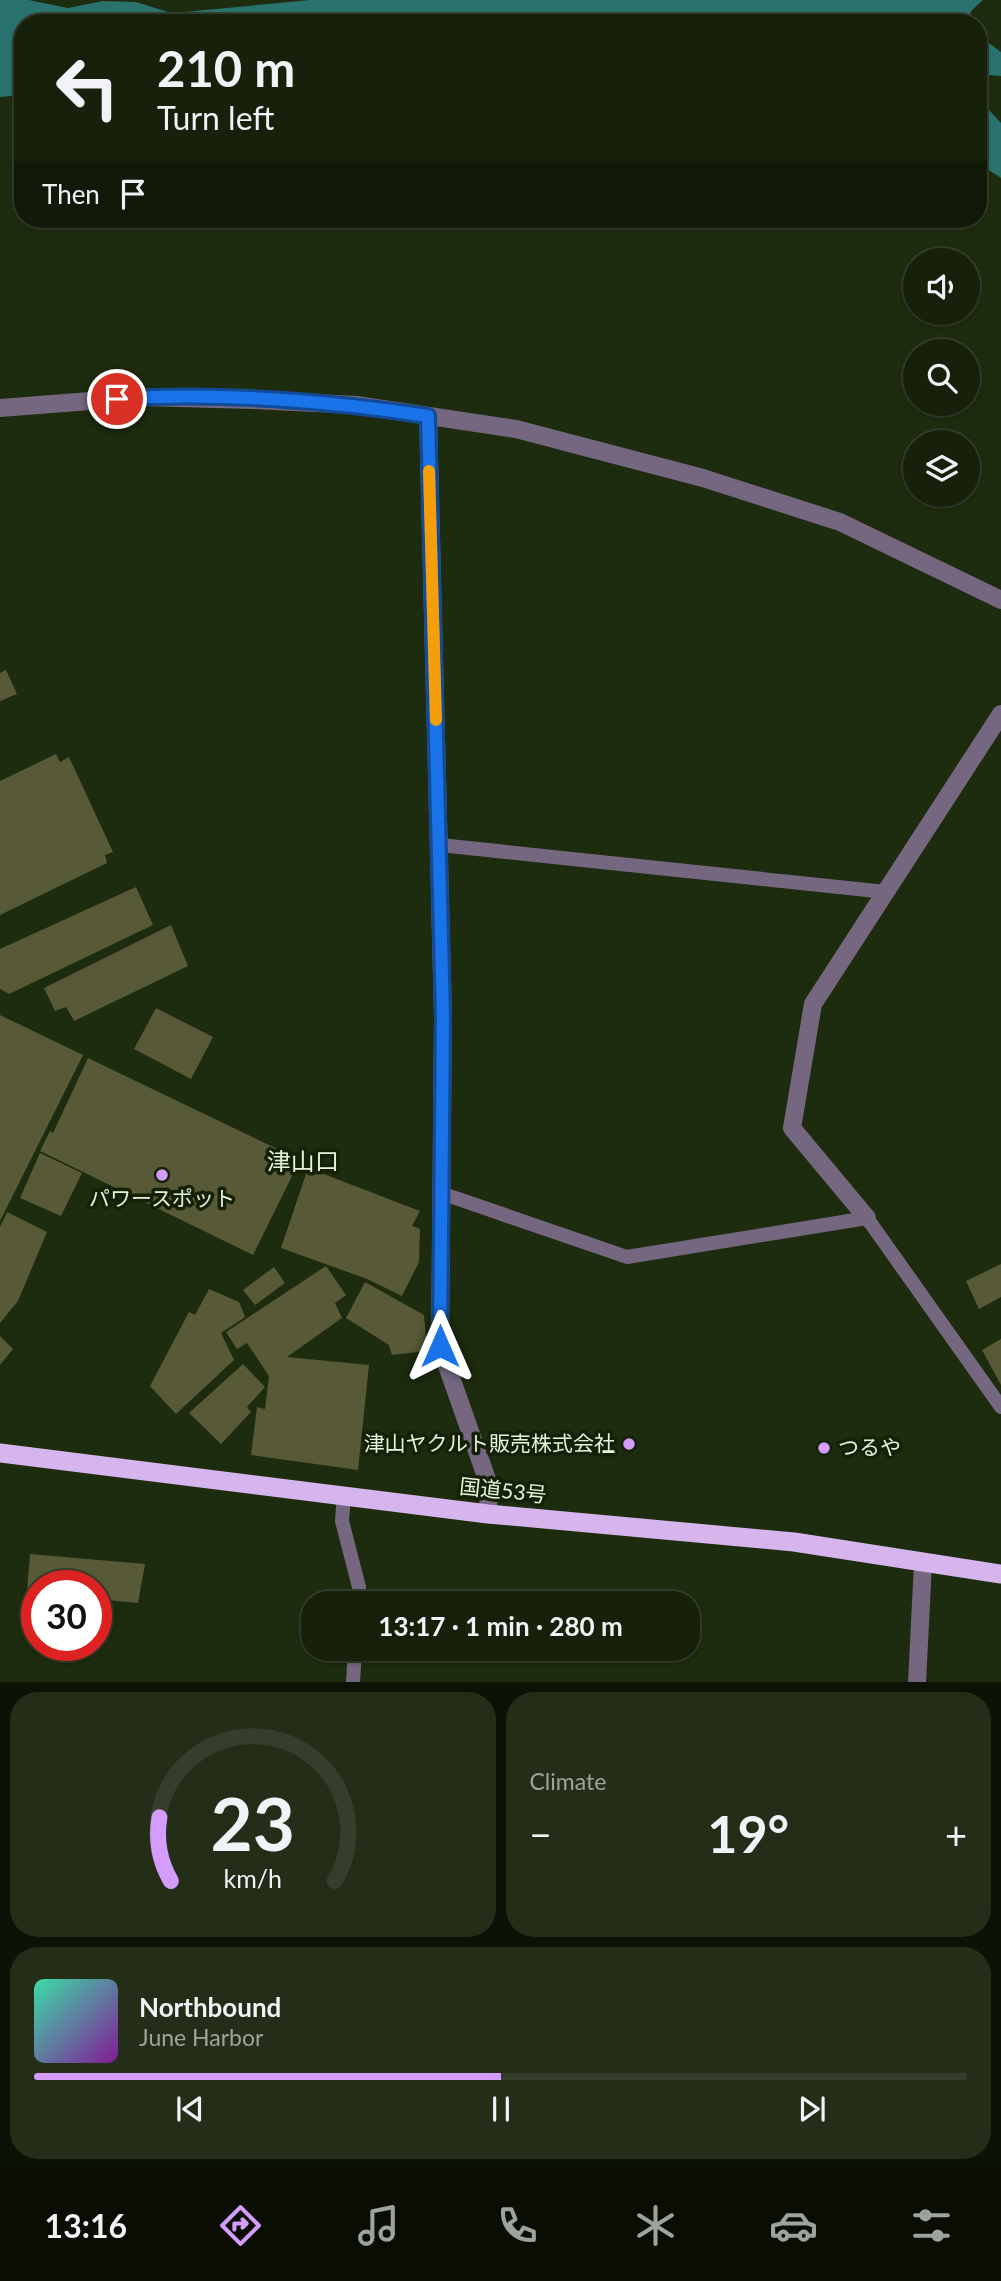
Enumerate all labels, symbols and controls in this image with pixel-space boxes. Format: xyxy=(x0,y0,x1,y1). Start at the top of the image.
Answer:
text: 210 m xyxy=(157,39,295,97)
icon: left xyxy=(42,42,133,133)
text: Turn left xyxy=(157,98,274,137)
icon: arrive xyxy=(114,175,152,213)
text: Then xyxy=(42,178,100,210)
map controls xyxy=(903,248,980,507)
button: sound xyxy=(903,248,980,325)
button: search xyxy=(903,339,980,416)
pin xyxy=(87,369,147,429)
icon: arrive xyxy=(98,380,136,418)
button: layers xyxy=(903,430,980,507)
district label: 津山口 xyxy=(267,1146,339,1175)
marker: パワースポット xyxy=(154,1167,170,1183)
place label: パワースポット xyxy=(89,1185,235,1210)
position arrow xyxy=(403,1309,477,1383)
place label: 津山ヤクルト販売株式会社 xyxy=(364,1430,615,1455)
place label: つるや xyxy=(838,1434,901,1459)
marker: 津山ヤクルト販売株式会社 xyxy=(621,1436,637,1452)
marker: つるや xyxy=(816,1440,832,1456)
street label: 国道53号 xyxy=(458,1473,548,1507)
speed limit sign: 30 xyxy=(21,1570,112,1661)
text: 13:17 · 1 min · 280 m xyxy=(378,1610,623,1642)
text: Climate xyxy=(530,1767,606,1795)
text: 23 xyxy=(211,1779,295,1867)
text: 19° xyxy=(707,1802,789,1864)
text: − xyxy=(530,1811,552,1857)
text: + xyxy=(945,1811,967,1857)
text: km/h xyxy=(223,1862,282,1892)
text: Northbound xyxy=(139,1991,281,2023)
text: June Harbor xyxy=(139,2023,263,2051)
icon: previous xyxy=(171,2090,209,2128)
icon: pause xyxy=(482,2090,520,2128)
icon: next xyxy=(793,2090,831,2128)
icon: directions xyxy=(216,2201,265,2250)
icon: music xyxy=(354,2201,403,2250)
icon: phone xyxy=(493,2201,542,2250)
icon: climate xyxy=(631,2201,680,2250)
icon: car xyxy=(769,2201,818,2250)
icon: filters xyxy=(907,2201,956,2250)
text: 13:16 xyxy=(45,2206,127,2245)

